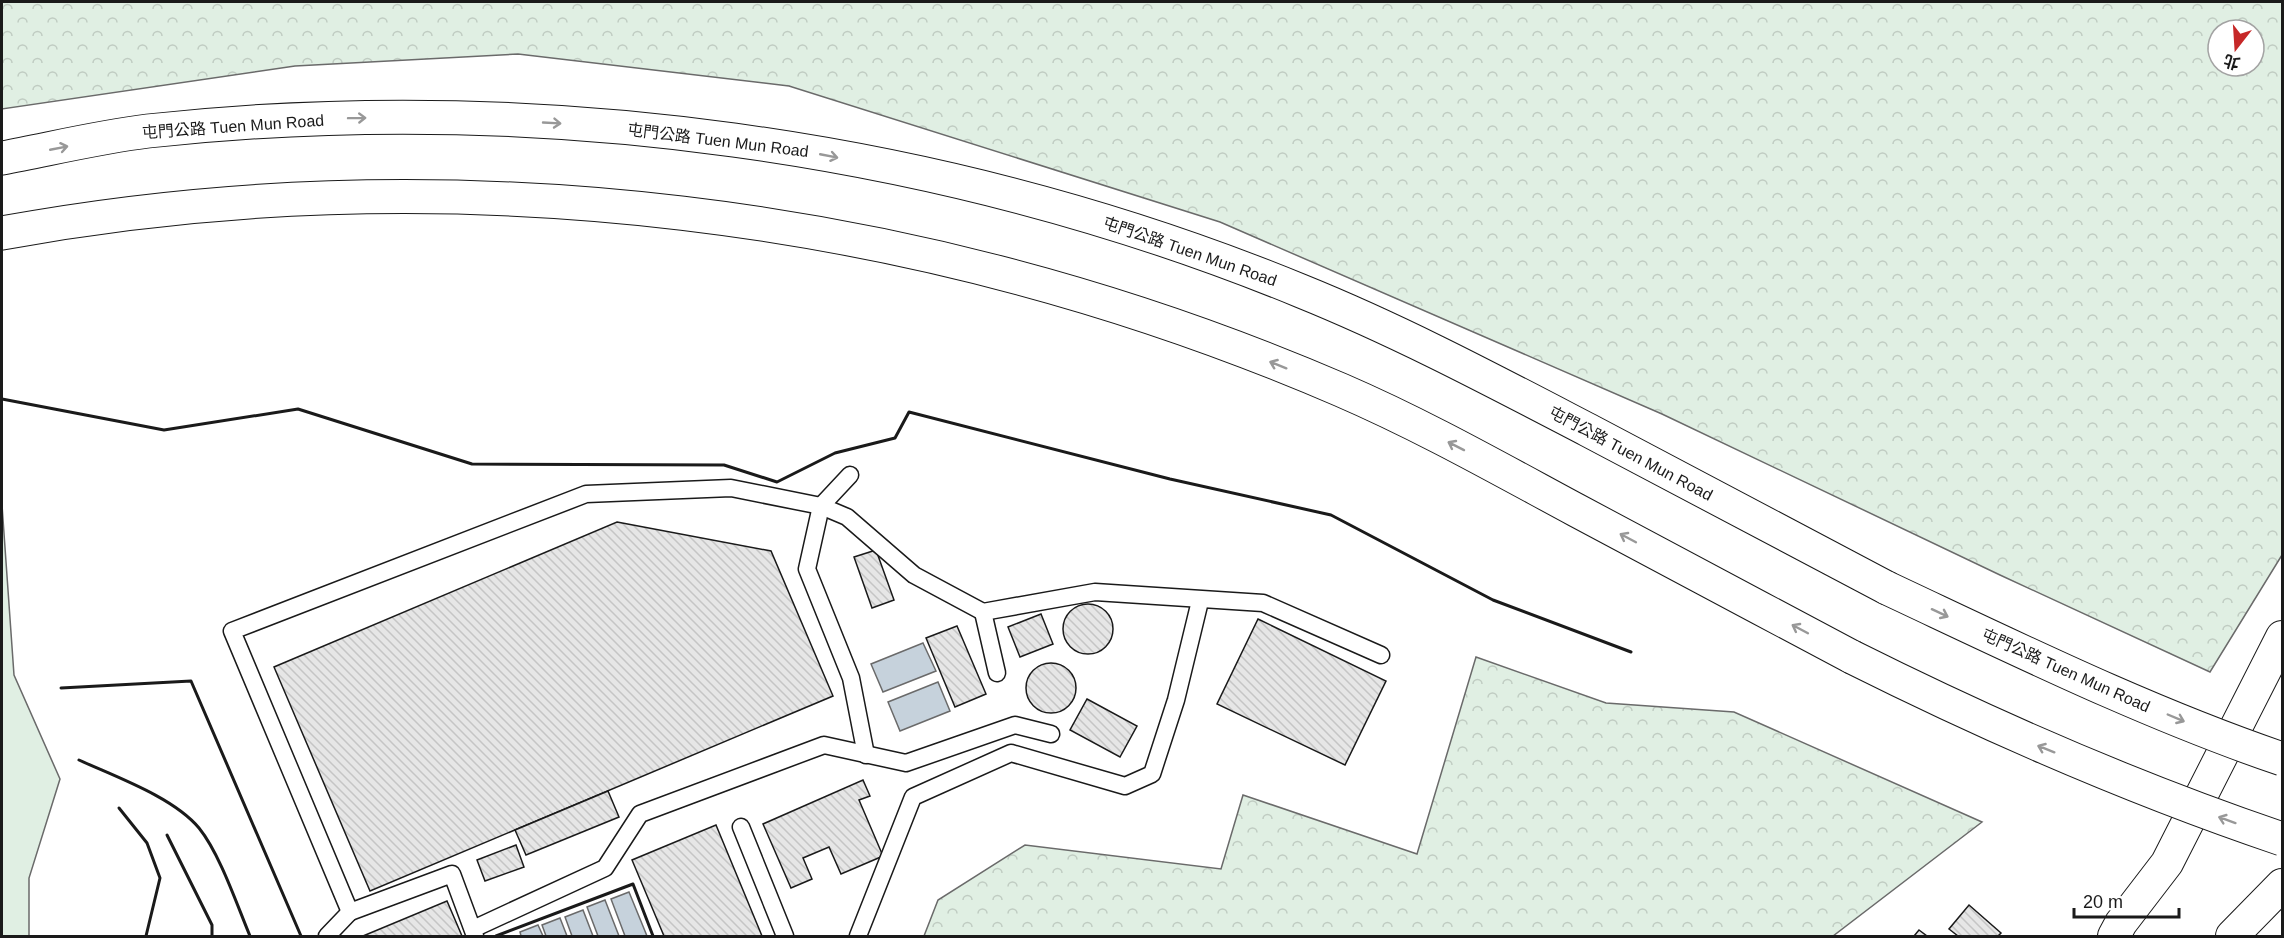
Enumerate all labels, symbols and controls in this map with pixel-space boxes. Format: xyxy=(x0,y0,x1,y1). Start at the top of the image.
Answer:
north arrow xyxy=(2206,18,2266,78)
text: 北 xyxy=(2222,51,2242,72)
street label: 屯門公路 Tuen Mun Road xyxy=(141,112,325,141)
one-way arrow xyxy=(347,113,367,124)
one-way arrow xyxy=(541,118,561,129)
street label: 屯門公路 Tuen Mun Road xyxy=(626,121,810,160)
one-way arrow xyxy=(49,142,68,153)
one-way arrow xyxy=(819,150,838,162)
street label: 屯門公路 Tuen Mun Road xyxy=(1101,214,1279,289)
one-way arrow xyxy=(1270,359,1288,370)
street label: 屯門公路 Tuen Mun Road xyxy=(1546,403,1715,504)
one-way arrow xyxy=(1447,439,1465,451)
one-way arrow xyxy=(1620,532,1637,544)
one-way arrow xyxy=(1931,607,1949,619)
one-way arrow xyxy=(1792,623,1809,635)
street label: 屯門公路 Tuen Mun Road xyxy=(1979,626,2153,715)
one-way arrow xyxy=(2166,713,2184,724)
one-way arrow xyxy=(2037,743,2055,754)
one-way arrow xyxy=(2218,814,2237,825)
scale bar xyxy=(2074,881,2179,919)
text: 20 m xyxy=(2083,892,2123,912)

